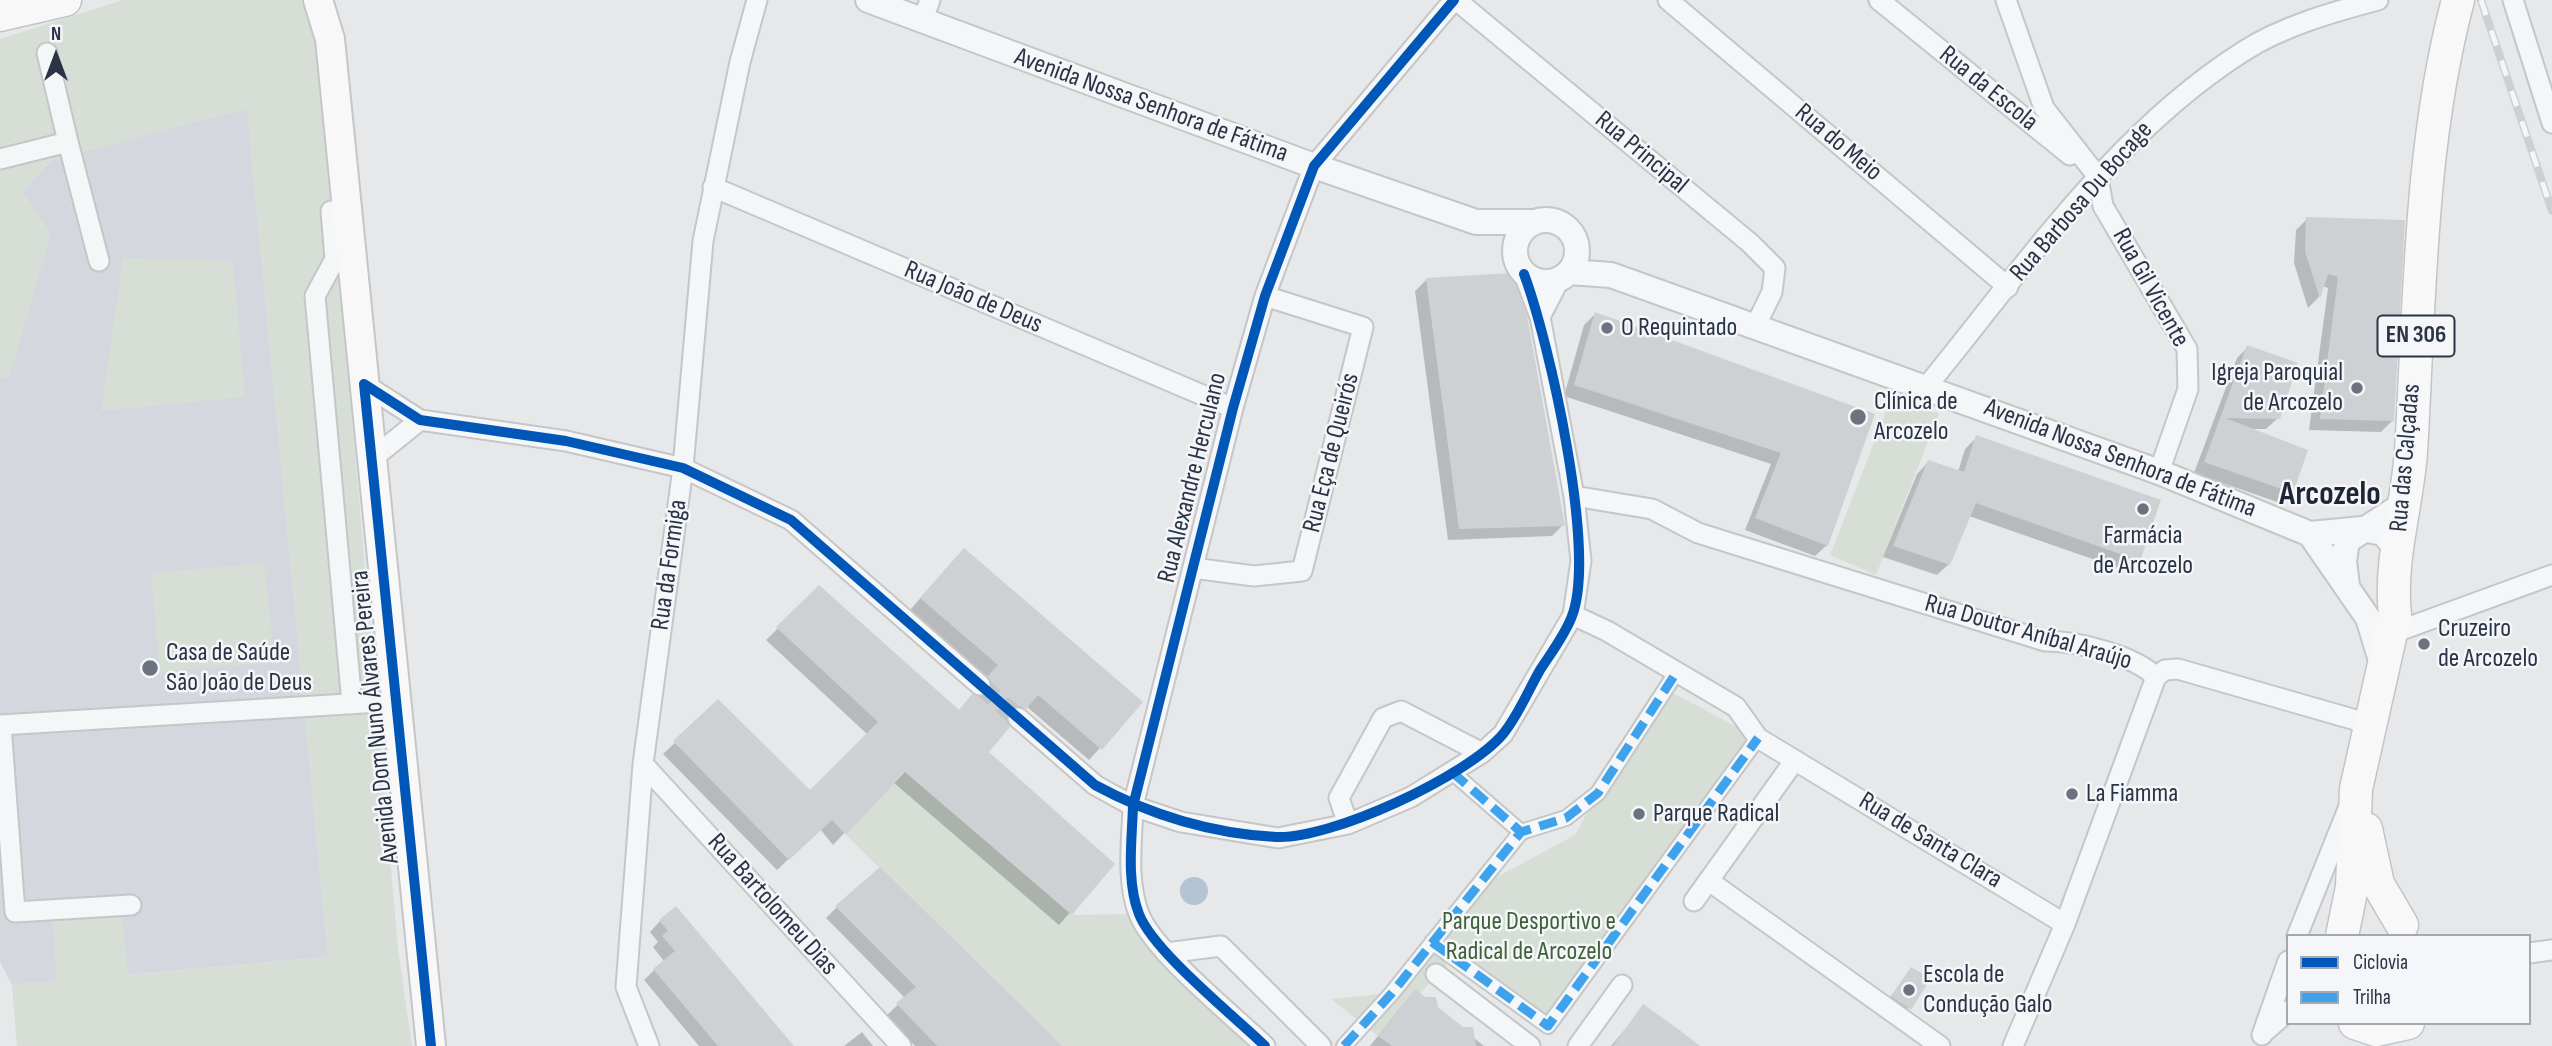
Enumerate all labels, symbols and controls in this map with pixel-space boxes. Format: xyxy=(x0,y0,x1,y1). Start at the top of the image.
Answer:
north arrow xyxy=(21,21,91,91)
text: N xyxy=(51,23,61,46)
street label: Rua da Escola xyxy=(1932,40,2044,138)
street label: Avenida Nossa Senhora de Fátima xyxy=(1010,42,1292,170)
street label: Rua do Meio xyxy=(1788,98,1888,188)
street label: Rua Principal xyxy=(1588,105,1694,201)
street label: Rua Barbosa Du Bocage xyxy=(2004,116,2160,288)
street label: Rua Gil Vicente xyxy=(2105,223,2195,353)
street label: Rua João de Deus xyxy=(899,255,1047,341)
place label: O Requintado xyxy=(1621,312,1737,344)
road number: EN 306 xyxy=(2378,316,2454,356)
marker: O Requintado xyxy=(1599,320,1615,336)
place label: Igreja Paroquial de Arcozelo xyxy=(2211,357,2343,418)
street label: Rua Alexandre Herculano xyxy=(1152,370,1234,586)
street label: Rua Eça de Queirós xyxy=(1297,370,1367,536)
marker: Igreja Paroquial de Arcozelo xyxy=(2349,380,2365,396)
street label: Rua das Calçadas xyxy=(2384,383,2428,533)
place label: Clínica de Arcozelo xyxy=(1874,386,1958,448)
street label: Avenida Nossa Senhora de Fátima xyxy=(1980,393,2260,525)
marker: Clínica de Arcozelo xyxy=(1848,407,1868,427)
district label: Arcozelo xyxy=(2279,476,2381,516)
street label: Rua da Formiga xyxy=(645,498,695,632)
marker: Farmácia de Arcozelo xyxy=(2135,501,2151,517)
place label: Farmácia de Arcozelo xyxy=(2093,520,2193,582)
street label: Avenida Dom Nuno Álvares Pereira xyxy=(345,569,407,865)
street label: Rua Doutor Aníbal Araújo xyxy=(1921,589,2135,677)
place label: Cruzeiro de Arcozelo xyxy=(2438,613,2538,674)
marker: Cruzeiro de Arcozelo xyxy=(2416,636,2432,652)
place label: Casa de Saúde São João de Deus xyxy=(166,637,312,698)
marker: Casa de Saúde São João de Deus xyxy=(140,658,160,678)
place label: La Fiamma xyxy=(2086,778,2178,810)
street label: Rua de Santa Clara xyxy=(1853,786,2007,896)
marker: La Fiamma xyxy=(2064,786,2080,802)
place label: Parque Radical xyxy=(1653,798,1779,830)
marker: Parque Radical xyxy=(1631,806,1647,822)
street label: Rua Bartolomeu Dias xyxy=(700,828,844,982)
park label: Parque Desportivo e Radical de Arcozelo xyxy=(1442,906,1616,968)
legend xyxy=(2286,934,2531,1025)
text: Ciclovia xyxy=(2353,950,2408,975)
place label: Escola de Condução Galo xyxy=(1923,959,2052,1020)
marker: Escola de Condução Galo xyxy=(1901,982,1917,998)
text: Trilha xyxy=(2353,985,2391,1010)

